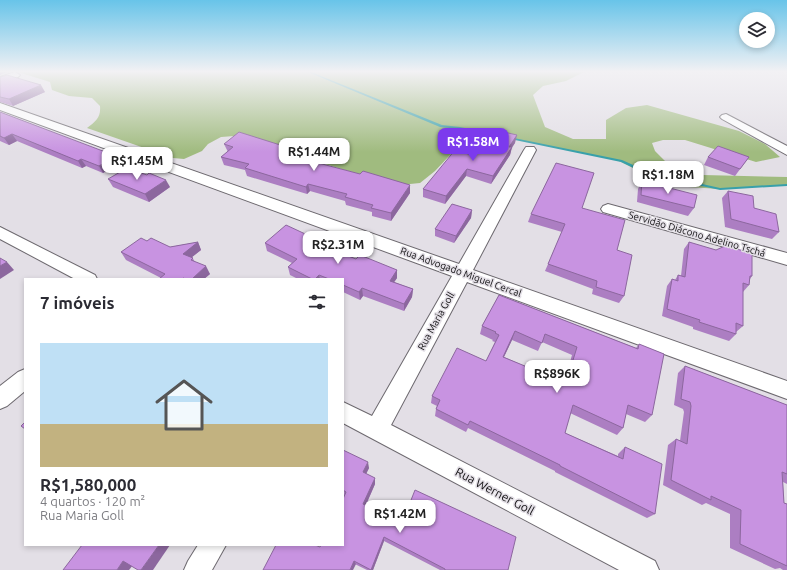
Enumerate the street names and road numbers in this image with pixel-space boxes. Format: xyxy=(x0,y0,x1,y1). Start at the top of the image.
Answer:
street label: Servidão Diácono Adelino Tschá xyxy=(627,209,767,259)
street label: Rua Advogado Miguel Cercal xyxy=(399,245,523,299)
street label: Rua Maria Goll xyxy=(416,290,457,352)
street label: Rua Werner Goll xyxy=(453,465,537,517)

